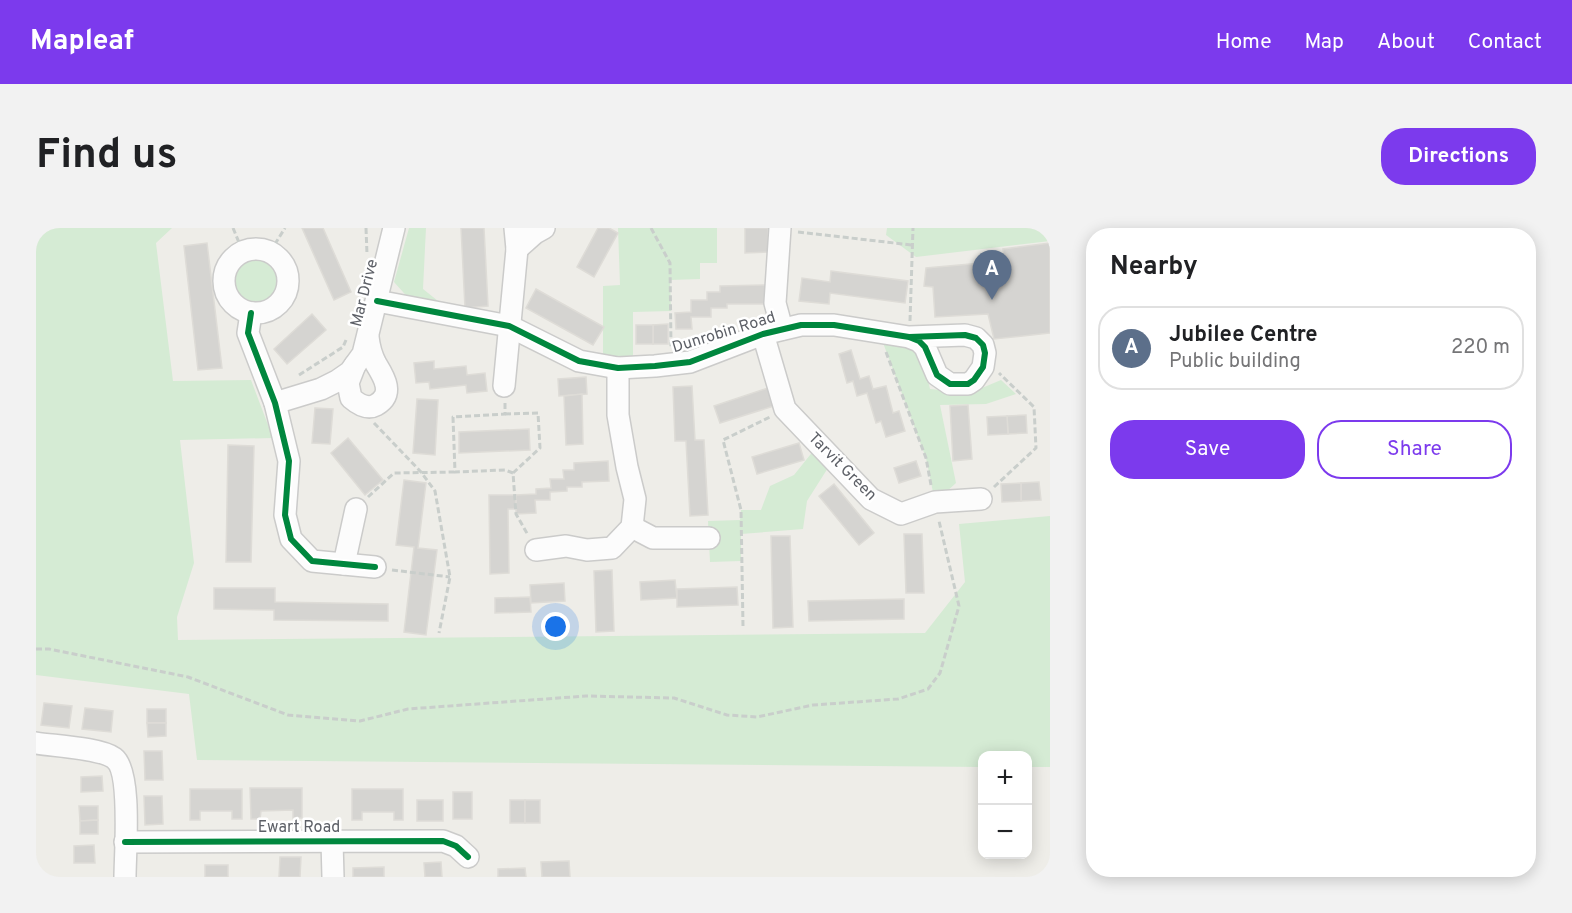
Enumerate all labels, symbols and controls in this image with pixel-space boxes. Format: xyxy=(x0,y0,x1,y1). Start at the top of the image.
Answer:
text: Mapleaf xyxy=(30,24,134,60)
text: Home xyxy=(1216,29,1272,56)
text: Map xyxy=(1305,29,1344,56)
text: About xyxy=(1377,29,1435,56)
text: Contact xyxy=(1468,29,1542,56)
button: Directions xyxy=(1381,128,1536,185)
text: Find us xyxy=(36,130,177,183)
pin: A xyxy=(972,250,1012,300)
text: Nearby xyxy=(1110,251,1198,284)
street label: Mar Drive xyxy=(347,257,383,329)
street label: Dunrobin Road xyxy=(670,308,778,358)
text: Jubilee Centre xyxy=(1169,322,1318,349)
text: A xyxy=(1124,335,1139,361)
text: 220 m xyxy=(1451,335,1510,361)
text: Public building xyxy=(1169,349,1301,375)
button: Save xyxy=(1110,420,1305,479)
button: Share xyxy=(1317,420,1512,479)
street label: Tarvit Green xyxy=(804,429,880,505)
your location xyxy=(541,612,570,641)
map controls xyxy=(978,751,1032,859)
button: + xyxy=(978,751,1032,805)
button: − xyxy=(978,805,1032,859)
street label: Ewart Road xyxy=(258,818,340,838)

